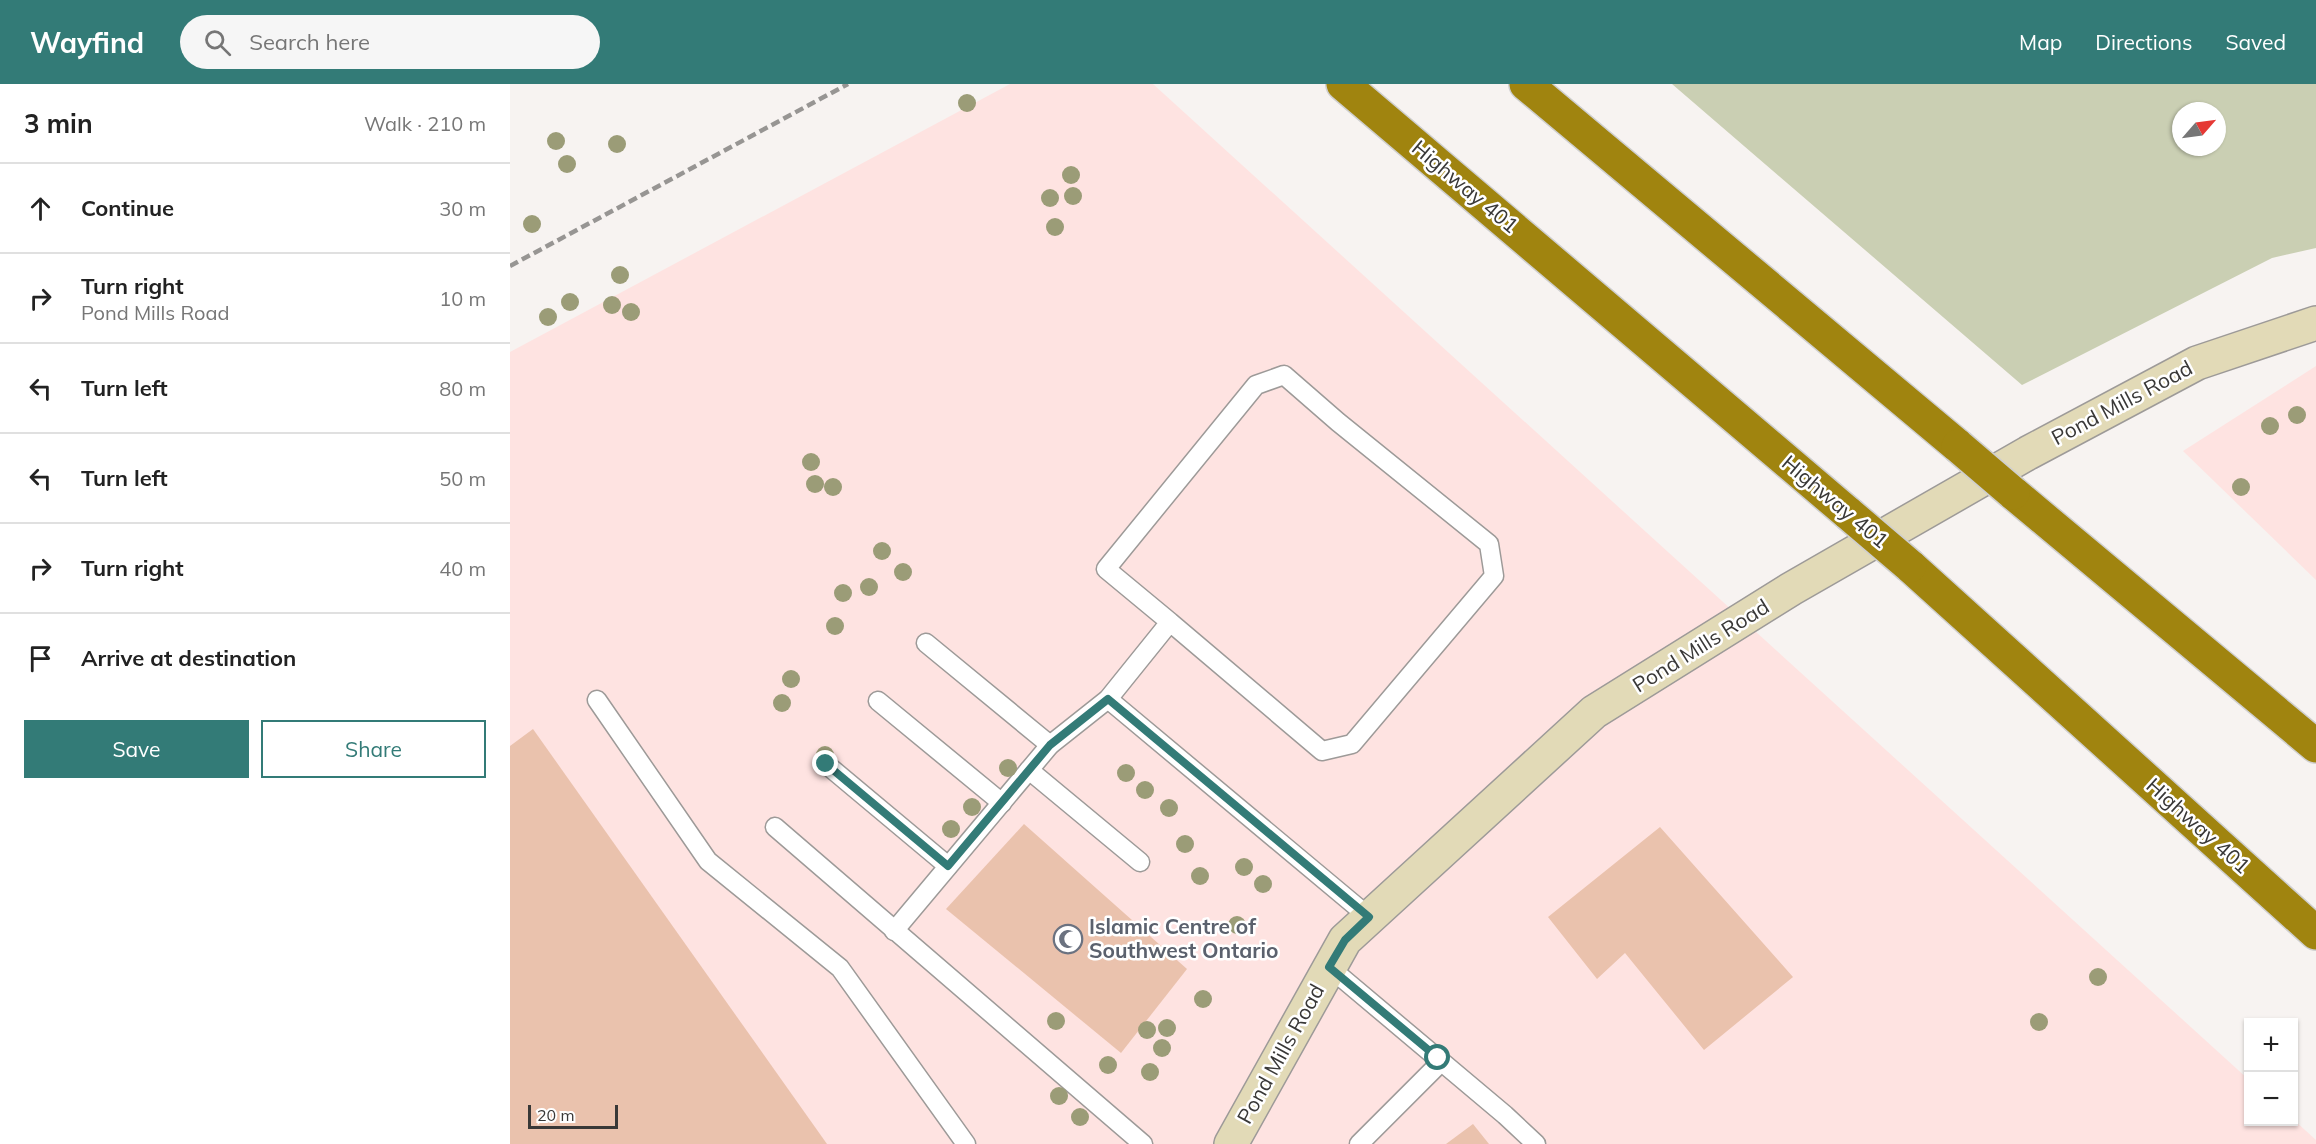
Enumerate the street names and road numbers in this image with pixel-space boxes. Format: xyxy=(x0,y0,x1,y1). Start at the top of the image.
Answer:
street label: Highway 401 xyxy=(1407,134,1524,238)
street label: Pond Mills Road xyxy=(2047,354,2196,450)
street label: Highway 401 xyxy=(1777,449,1894,553)
street label: Pond Mills Road xyxy=(1627,593,1774,698)
street label: Highway 401 xyxy=(2141,772,2256,879)
street label: Pond Mills Road xyxy=(1231,979,1329,1128)

